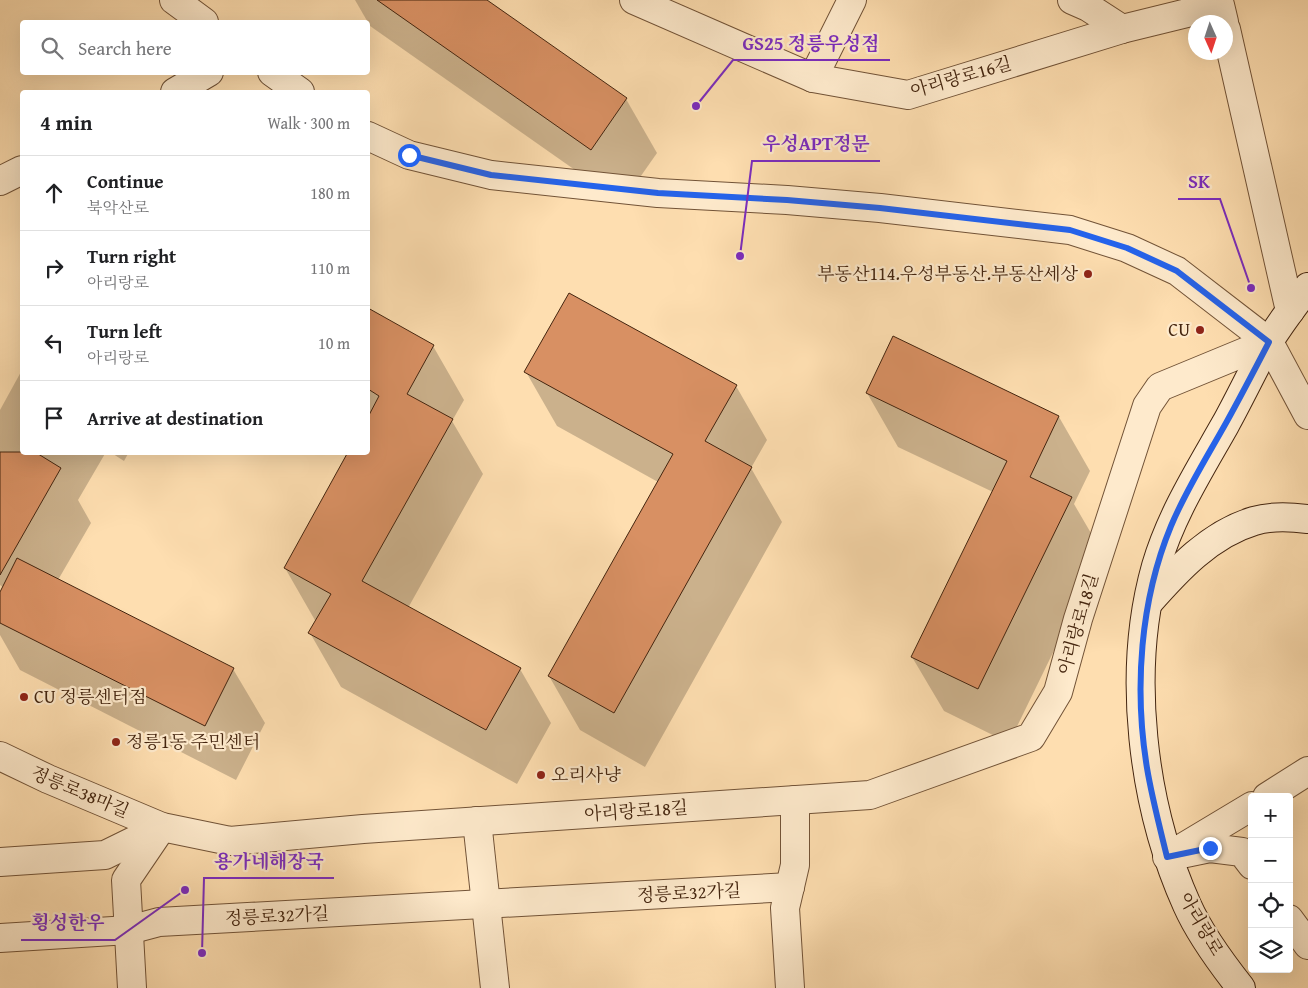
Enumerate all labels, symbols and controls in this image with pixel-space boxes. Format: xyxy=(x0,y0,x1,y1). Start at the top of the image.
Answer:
north arrow xyxy=(1188,15,1233,60)
search box xyxy=(20,20,370,75)
callout: GS25 정릉우성점 xyxy=(733,26,890,60)
text: GS25 정릉우성점 xyxy=(742,29,880,57)
icon: search xyxy=(38,34,66,62)
text: Search here xyxy=(78,34,172,62)
street label: 아리랑로16길 xyxy=(907,49,1015,104)
text: 4 min xyxy=(40,107,92,138)
text: Walk · 300 m xyxy=(267,111,350,135)
callout: 우성APT정문 xyxy=(752,127,880,161)
text: 우성APT정문 xyxy=(762,129,870,157)
route start xyxy=(398,144,421,167)
callout: SK xyxy=(1178,165,1220,199)
text: Continue xyxy=(87,167,164,195)
text: SK xyxy=(1188,167,1210,195)
icon: ahead xyxy=(40,179,68,207)
text: 180 m xyxy=(310,181,350,205)
text: 북악산로 xyxy=(87,195,149,219)
text: Turn right xyxy=(87,242,176,270)
icon: right xyxy=(40,254,68,282)
text: 110 m xyxy=(310,256,350,280)
place label: 부동산114.우성부동산.부동산세상 xyxy=(817,260,1079,287)
marker: 부동산114.우성부동산.부동산세상 xyxy=(1082,268,1094,280)
text: 아리랑로 xyxy=(87,270,149,294)
place label: CU xyxy=(1168,316,1190,343)
text: Turn left xyxy=(87,317,162,345)
marker: CU xyxy=(1194,324,1206,336)
icon: left xyxy=(40,329,68,357)
text: 10 m xyxy=(318,331,350,355)
text: 아리랑로 xyxy=(87,345,149,369)
icon: arrive xyxy=(40,404,68,432)
text: Arrive at destination xyxy=(87,404,263,432)
street label: 아리랑로18길 xyxy=(1050,570,1105,678)
place label: CU 정릉센터점 xyxy=(34,683,147,710)
marker: CU 정릉센터점 xyxy=(18,691,30,703)
place label: 정릉1동 주민센터 xyxy=(126,728,260,755)
marker: 정릉1동 주민센터 xyxy=(110,736,122,748)
street label: 정릉로38마길 xyxy=(27,759,133,824)
place label: 오리사냥 xyxy=(551,761,621,788)
marker: 오리사냥 xyxy=(535,769,547,781)
street label: 아리랑로18길 xyxy=(583,793,689,828)
map controls xyxy=(1248,793,1293,973)
button: + xyxy=(1248,793,1293,838)
route end xyxy=(1199,837,1222,860)
button: − xyxy=(1248,838,1293,883)
callout: 용가네해장국 xyxy=(204,844,334,878)
text: 용가네해장국 xyxy=(214,847,324,875)
street label: 정릉로32가길 xyxy=(636,876,742,909)
button: locate xyxy=(1248,883,1293,928)
street label: 아리랑로 xyxy=(1172,887,1231,961)
street label: 정릉로32가길 xyxy=(224,899,330,932)
callout: 횡성한우 xyxy=(21,906,115,940)
text: 횡성한우 xyxy=(31,908,105,936)
button: layers xyxy=(1248,928,1293,973)

